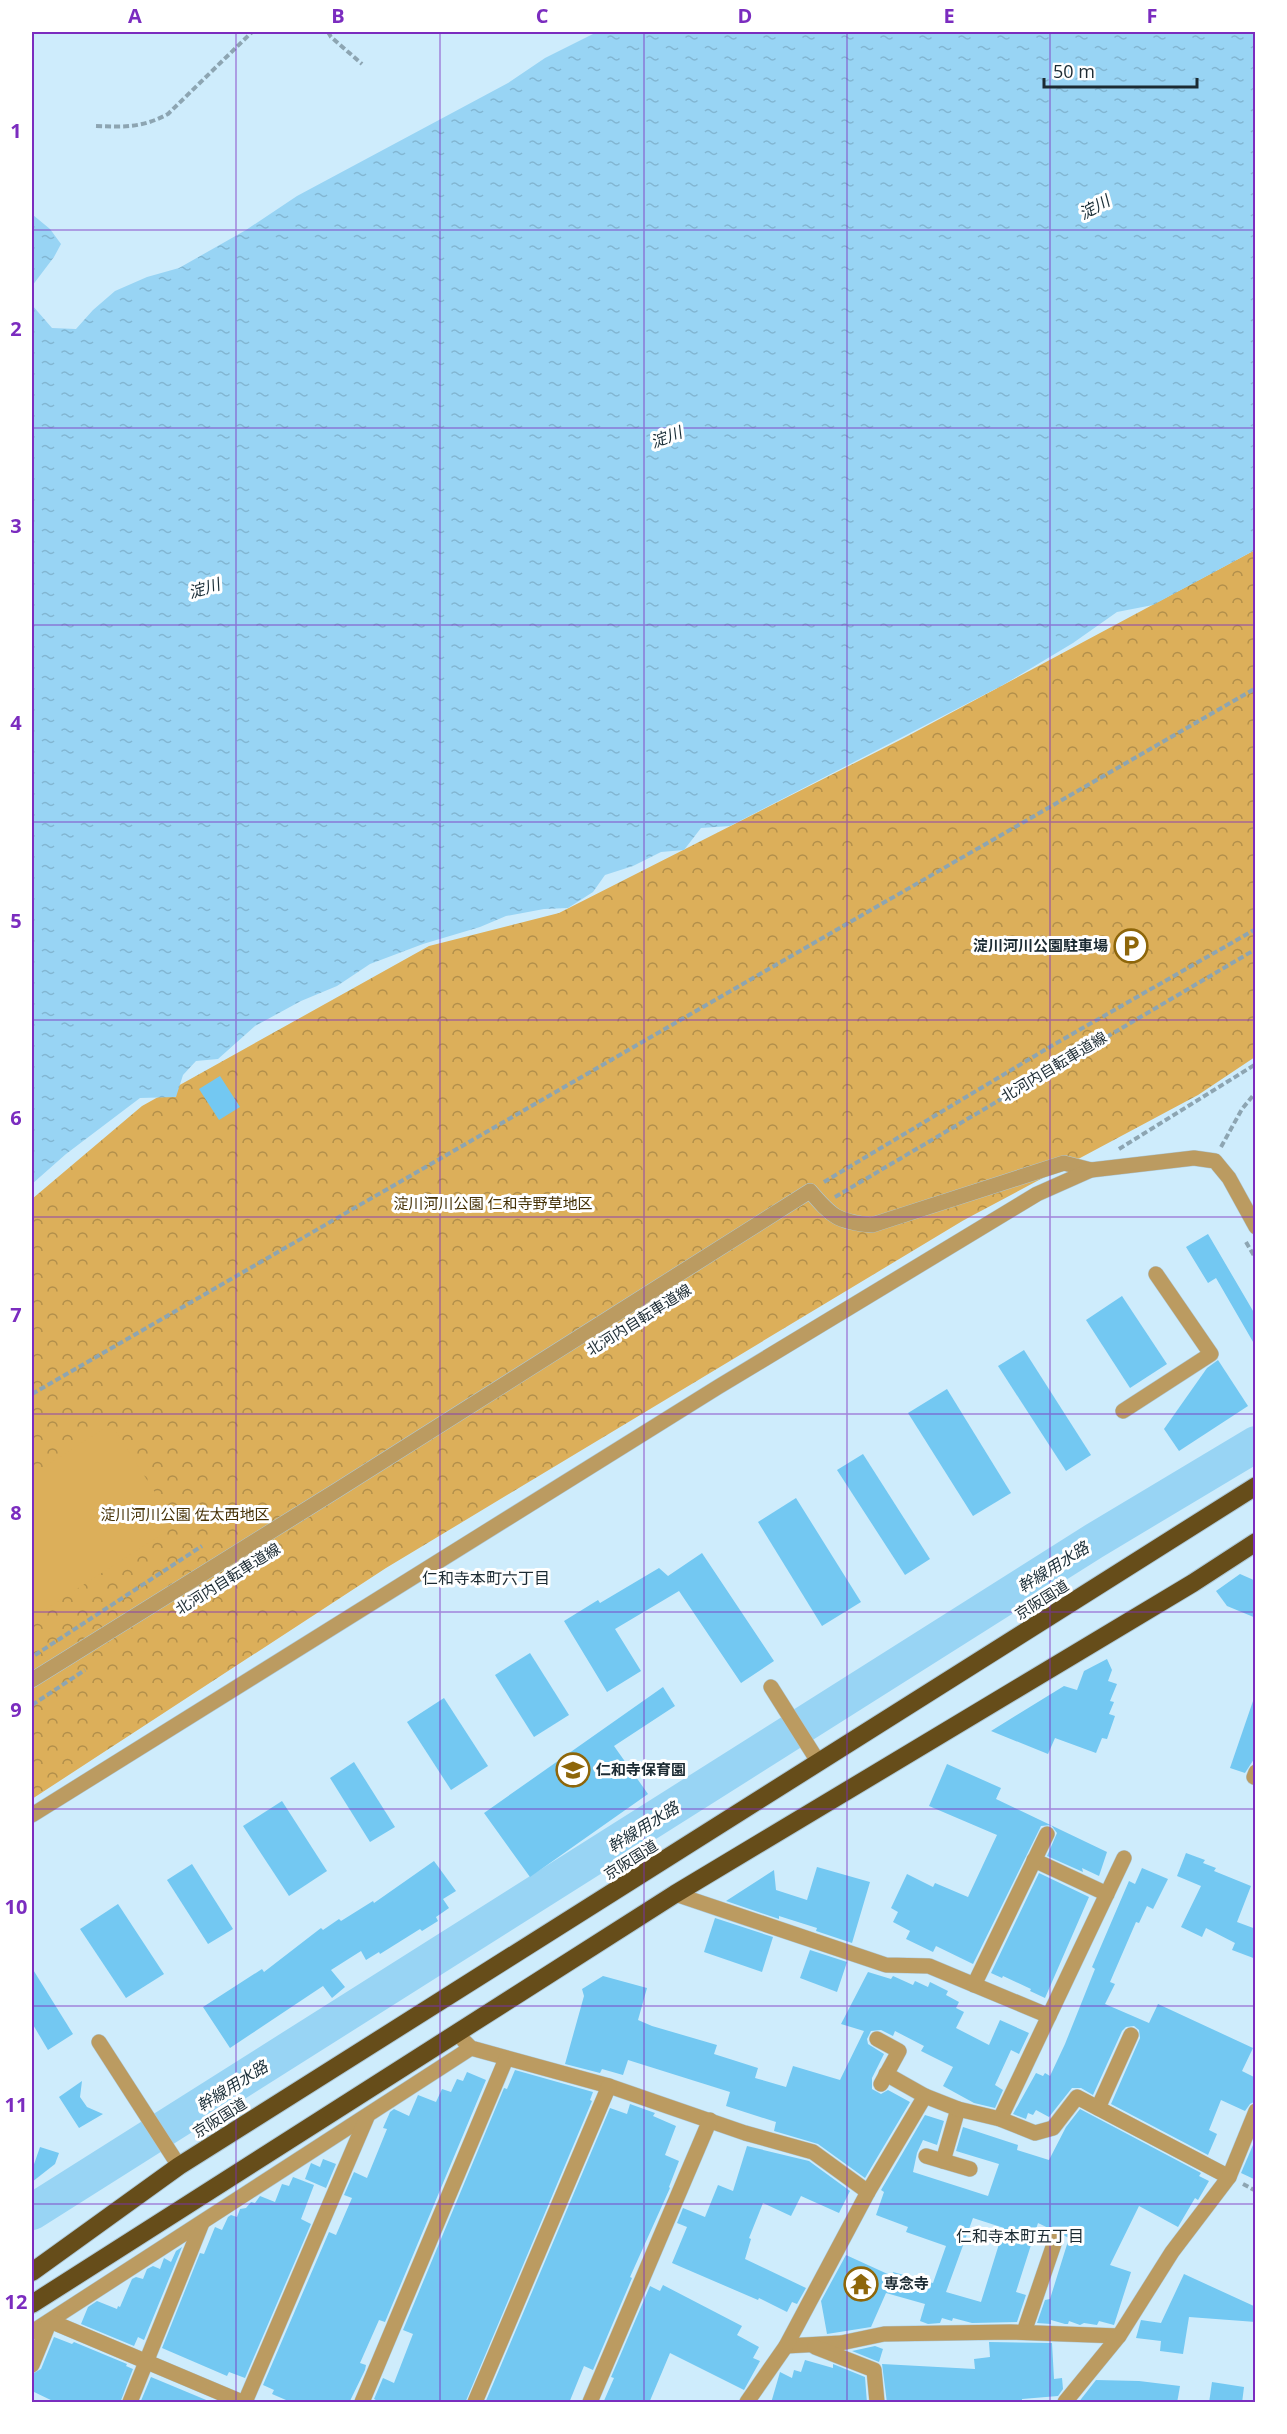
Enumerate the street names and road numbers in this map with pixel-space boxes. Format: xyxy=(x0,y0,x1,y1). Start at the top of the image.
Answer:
street label: 北河内自転車道線 xyxy=(997,1027,1110,1106)
street label: 北河内自転車道線 xyxy=(582,1279,695,1359)
street label: 北河内自転車道線 xyxy=(171,1538,284,1618)
street label: 京阪国道 xyxy=(1011,1575,1072,1624)
street label: 京阪国道 xyxy=(600,1835,661,1884)
street label: 京阪国道 xyxy=(189,2093,250,2142)

